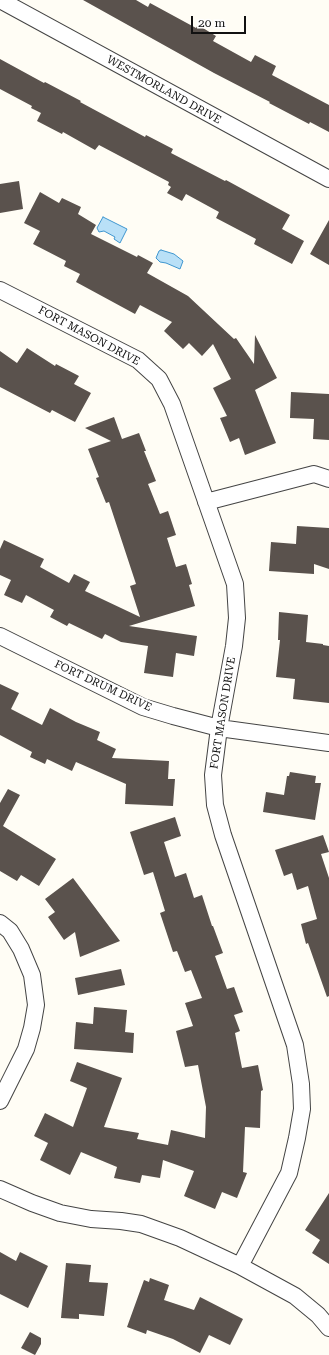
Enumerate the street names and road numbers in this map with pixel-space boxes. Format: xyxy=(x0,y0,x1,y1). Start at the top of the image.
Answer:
street label: WESTMORLAND DRIVE xyxy=(104,53,224,127)
street label: FORT MASON DRIVE xyxy=(36,304,142,368)
street label: FORT MASON DRIVE xyxy=(208,656,238,770)
street label: FORT DRUM DRIVE xyxy=(52,658,154,714)

